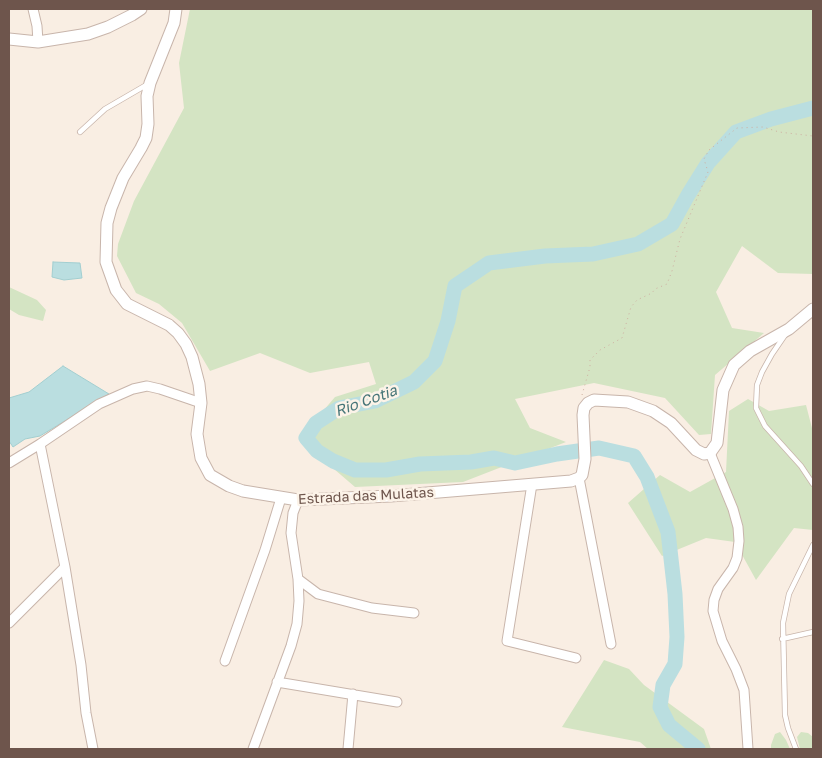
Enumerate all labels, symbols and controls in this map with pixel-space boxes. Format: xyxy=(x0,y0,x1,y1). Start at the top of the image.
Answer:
water label: Rio Cotia xyxy=(333,381,399,421)
street label: Estrada das Mulatas xyxy=(298,484,434,508)

